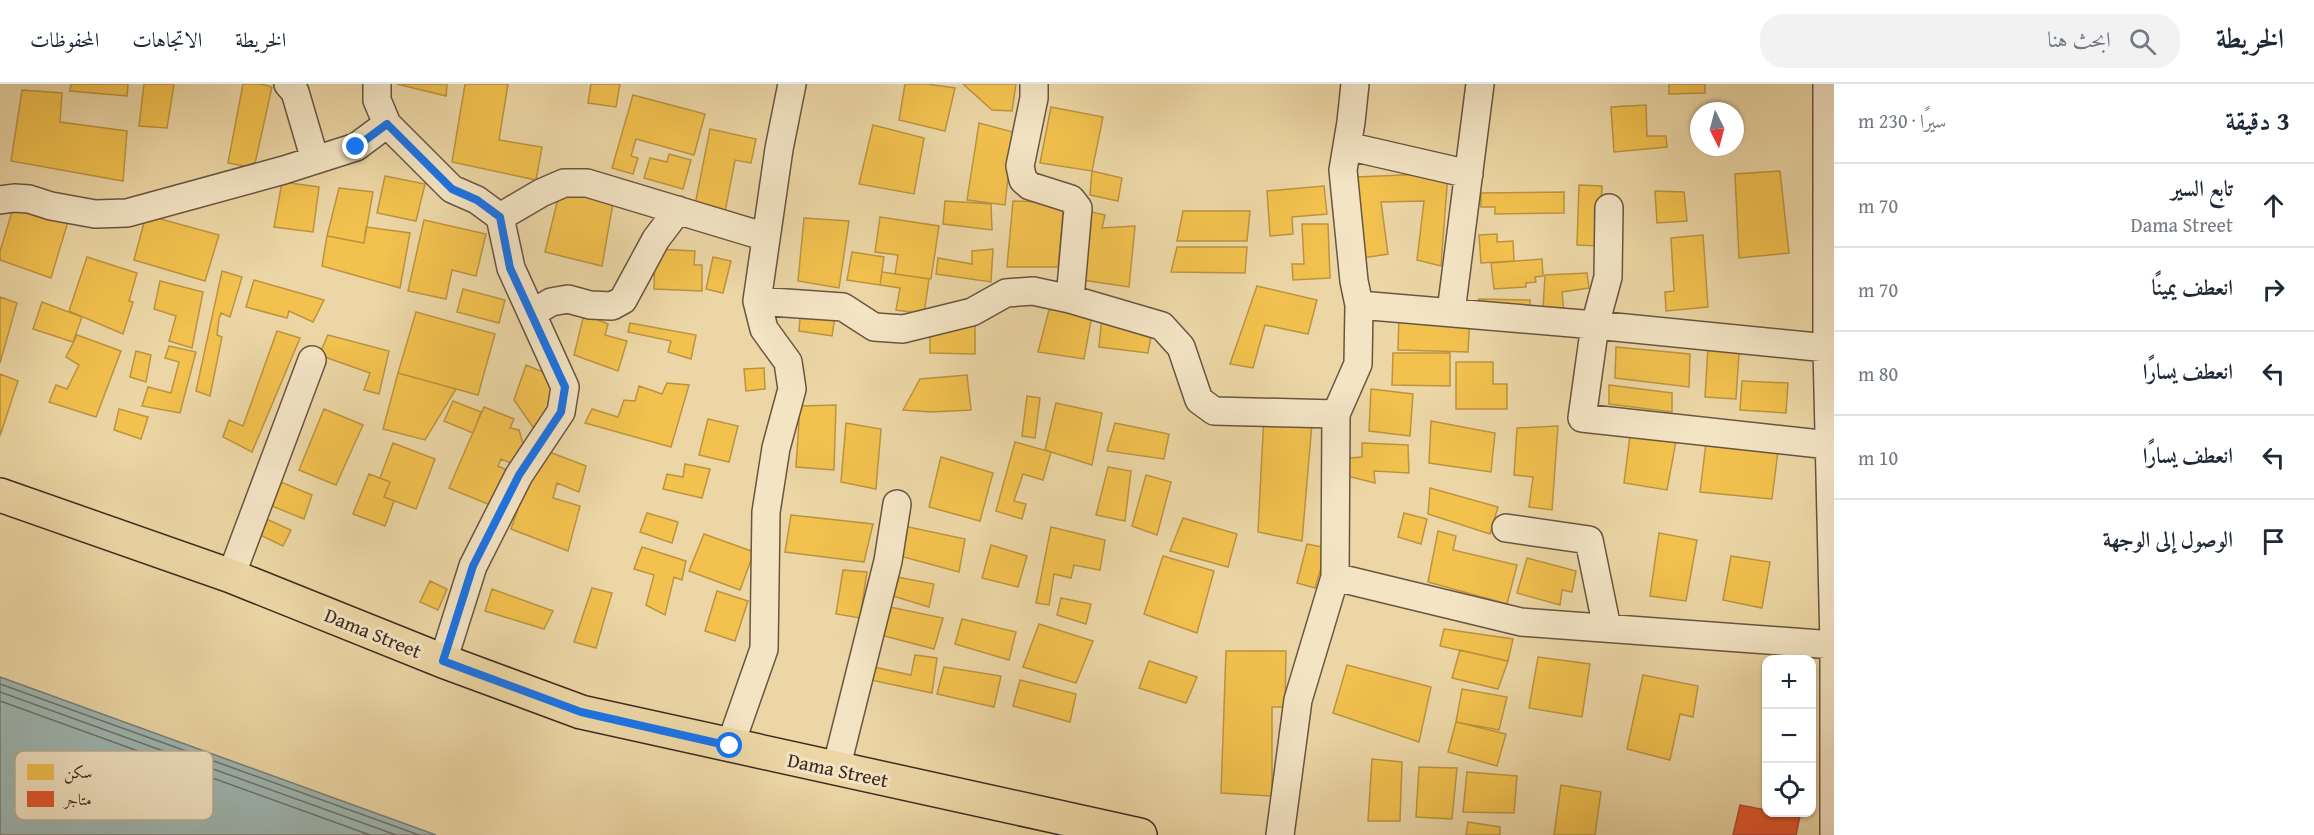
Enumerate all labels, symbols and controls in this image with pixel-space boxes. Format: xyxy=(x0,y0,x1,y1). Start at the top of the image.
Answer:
search box xyxy=(1760,14,2180,68)
text: الخريطة xyxy=(2216,17,2284,58)
text: ابحث هنا xyxy=(2047,23,2111,55)
text: المحفوظات xyxy=(30,24,99,55)
text: الاتجاهات xyxy=(132,24,202,55)
text: الخريطة xyxy=(235,24,286,55)
icon: search xyxy=(2126,25,2159,58)
text: 3 دقيقة xyxy=(2225,101,2290,140)
north arrow xyxy=(1690,102,1744,156)
text: سيرًا · 230 m xyxy=(1858,106,1946,135)
route end xyxy=(342,133,368,159)
text: تابع السير xyxy=(2171,172,2233,204)
icon: ahead xyxy=(2257,189,2290,222)
text: 70 m xyxy=(1858,191,1898,220)
text: Dama Street xyxy=(2131,210,2233,239)
text: انعطف يمينًا xyxy=(2152,271,2233,303)
icon: right xyxy=(2257,273,2290,306)
text: 70 m xyxy=(1858,275,1898,304)
text: انعطف يسارًا xyxy=(2143,355,2233,387)
icon: left xyxy=(2257,357,2290,390)
text: 80 m xyxy=(1858,359,1898,388)
text: انعطف يسارًا xyxy=(2143,439,2233,471)
icon: left xyxy=(2257,441,2290,474)
text: 10 m xyxy=(1858,443,1898,472)
text: الوصول إلى الوجهة xyxy=(2103,523,2233,555)
icon: arrive xyxy=(2257,525,2290,558)
street label: Dama Street xyxy=(320,600,426,665)
map controls xyxy=(1762,655,1816,817)
button: + xyxy=(1762,655,1816,709)
button: − xyxy=(1762,709,1816,763)
route start xyxy=(716,732,742,758)
street label: Dama Street xyxy=(785,745,891,794)
legend xyxy=(15,751,213,820)
text: سكن xyxy=(64,760,92,784)
button: locate xyxy=(1762,763,1816,817)
text: متاجر xyxy=(62,787,92,811)

